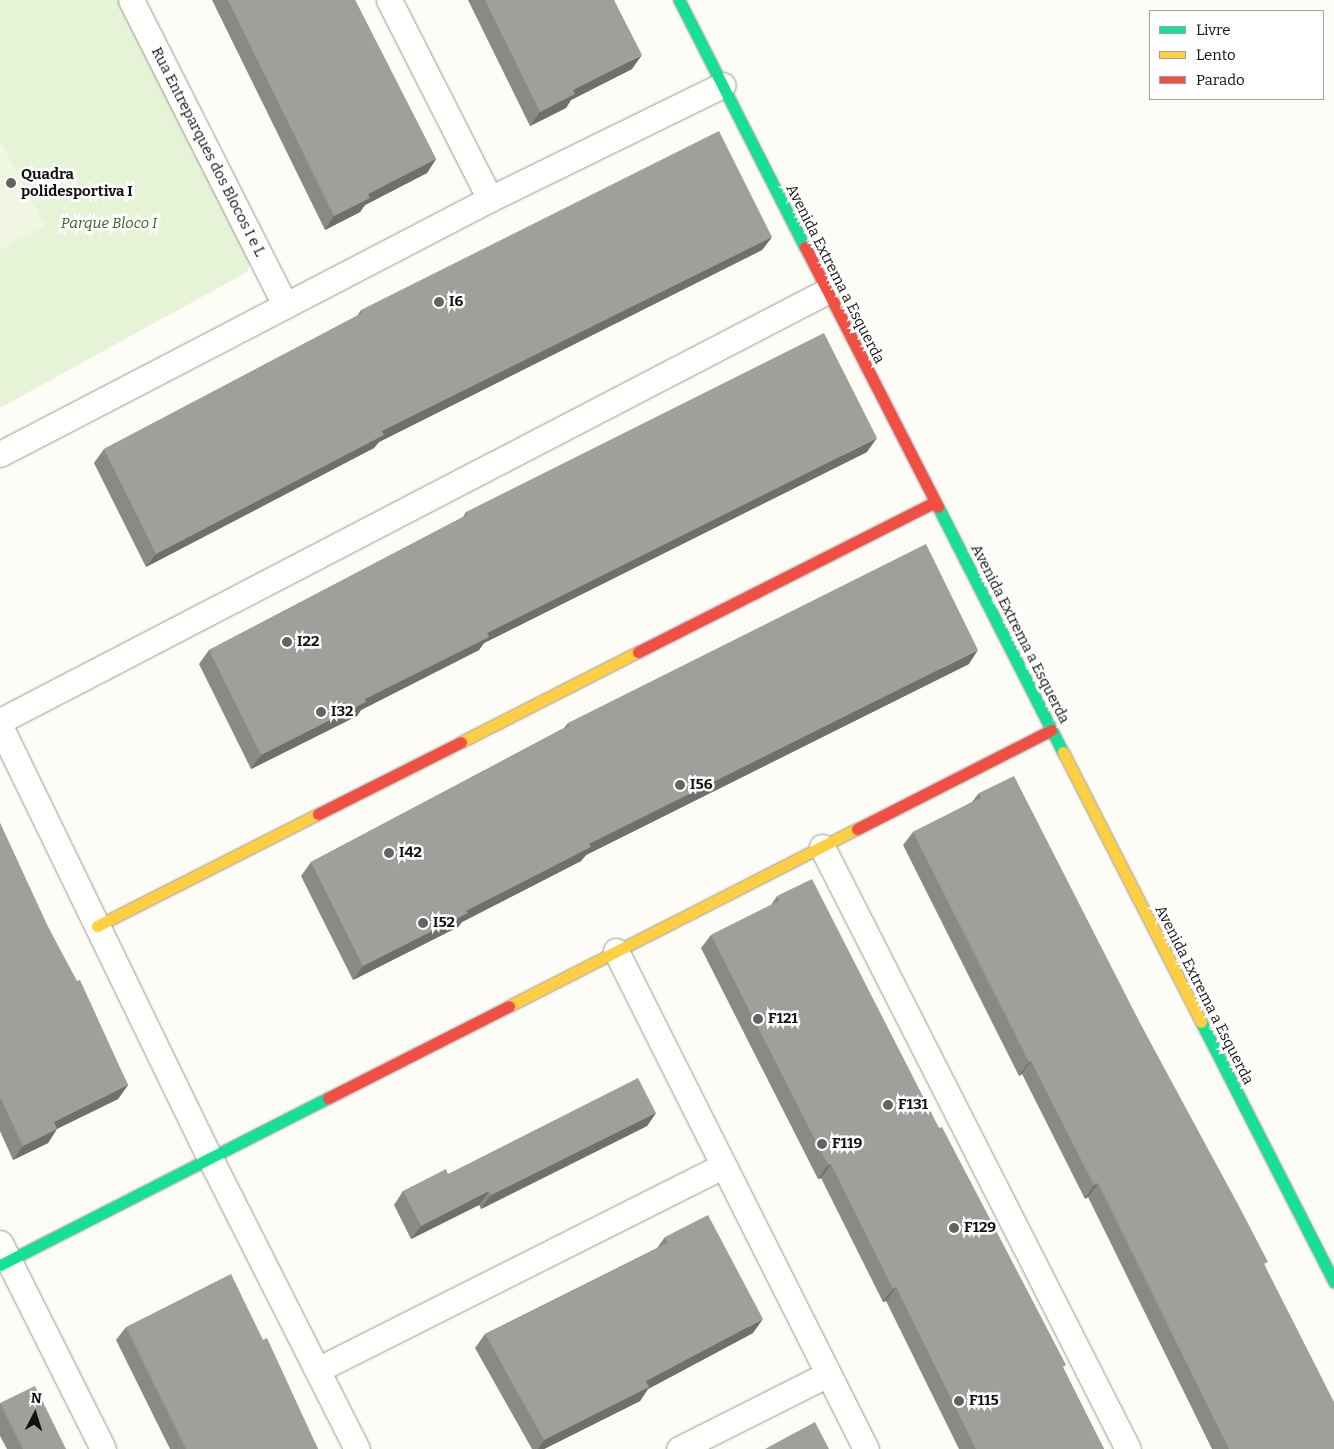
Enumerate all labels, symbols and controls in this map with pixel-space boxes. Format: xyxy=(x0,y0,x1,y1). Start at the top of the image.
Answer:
legend xyxy=(1149,10,1324,100)
text: Livre xyxy=(1196,21,1231,39)
street label: Rua Entreparques dos Blocos I e L xyxy=(147,44,269,260)
text: Lento xyxy=(1196,46,1236,64)
text: Parado xyxy=(1196,71,1245,89)
place label: Quadra polidesportiva I xyxy=(21,165,133,200)
marker: Quadra polidesportiva I xyxy=(5,177,17,189)
street label: Avenida Extrema a Esquerda xyxy=(782,181,888,367)
park label: Parque Bloco I xyxy=(61,215,157,233)
place label: I6 xyxy=(449,293,463,311)
marker: I6 xyxy=(433,296,445,308)
street label: Avenida Extrema a Esquerda xyxy=(967,541,1073,727)
place label: I22 xyxy=(297,633,319,651)
marker: I22 xyxy=(281,636,293,648)
place label: I32 xyxy=(331,703,354,721)
marker: I32 xyxy=(315,706,327,718)
place label: I56 xyxy=(690,776,712,794)
marker: I56 xyxy=(674,779,686,791)
place label: I42 xyxy=(399,844,422,862)
marker: I42 xyxy=(383,847,395,859)
street label: Avenida Extrema a Esquerda xyxy=(1151,902,1257,1088)
place label: I52 xyxy=(433,914,455,932)
marker: I52 xyxy=(417,917,429,929)
place label: F121 xyxy=(768,1010,798,1028)
marker: F121 xyxy=(752,1013,764,1025)
place label: F131 xyxy=(898,1096,928,1114)
marker: F131 xyxy=(882,1099,894,1111)
place label: F119 xyxy=(832,1135,862,1153)
marker: F119 xyxy=(816,1138,828,1150)
place label: F129 xyxy=(964,1219,996,1237)
marker: F129 xyxy=(948,1222,960,1234)
north arrow xyxy=(10,1389,60,1439)
text: N xyxy=(30,1390,42,1407)
place label: F115 xyxy=(969,1392,999,1410)
marker: F115 xyxy=(953,1395,965,1407)

